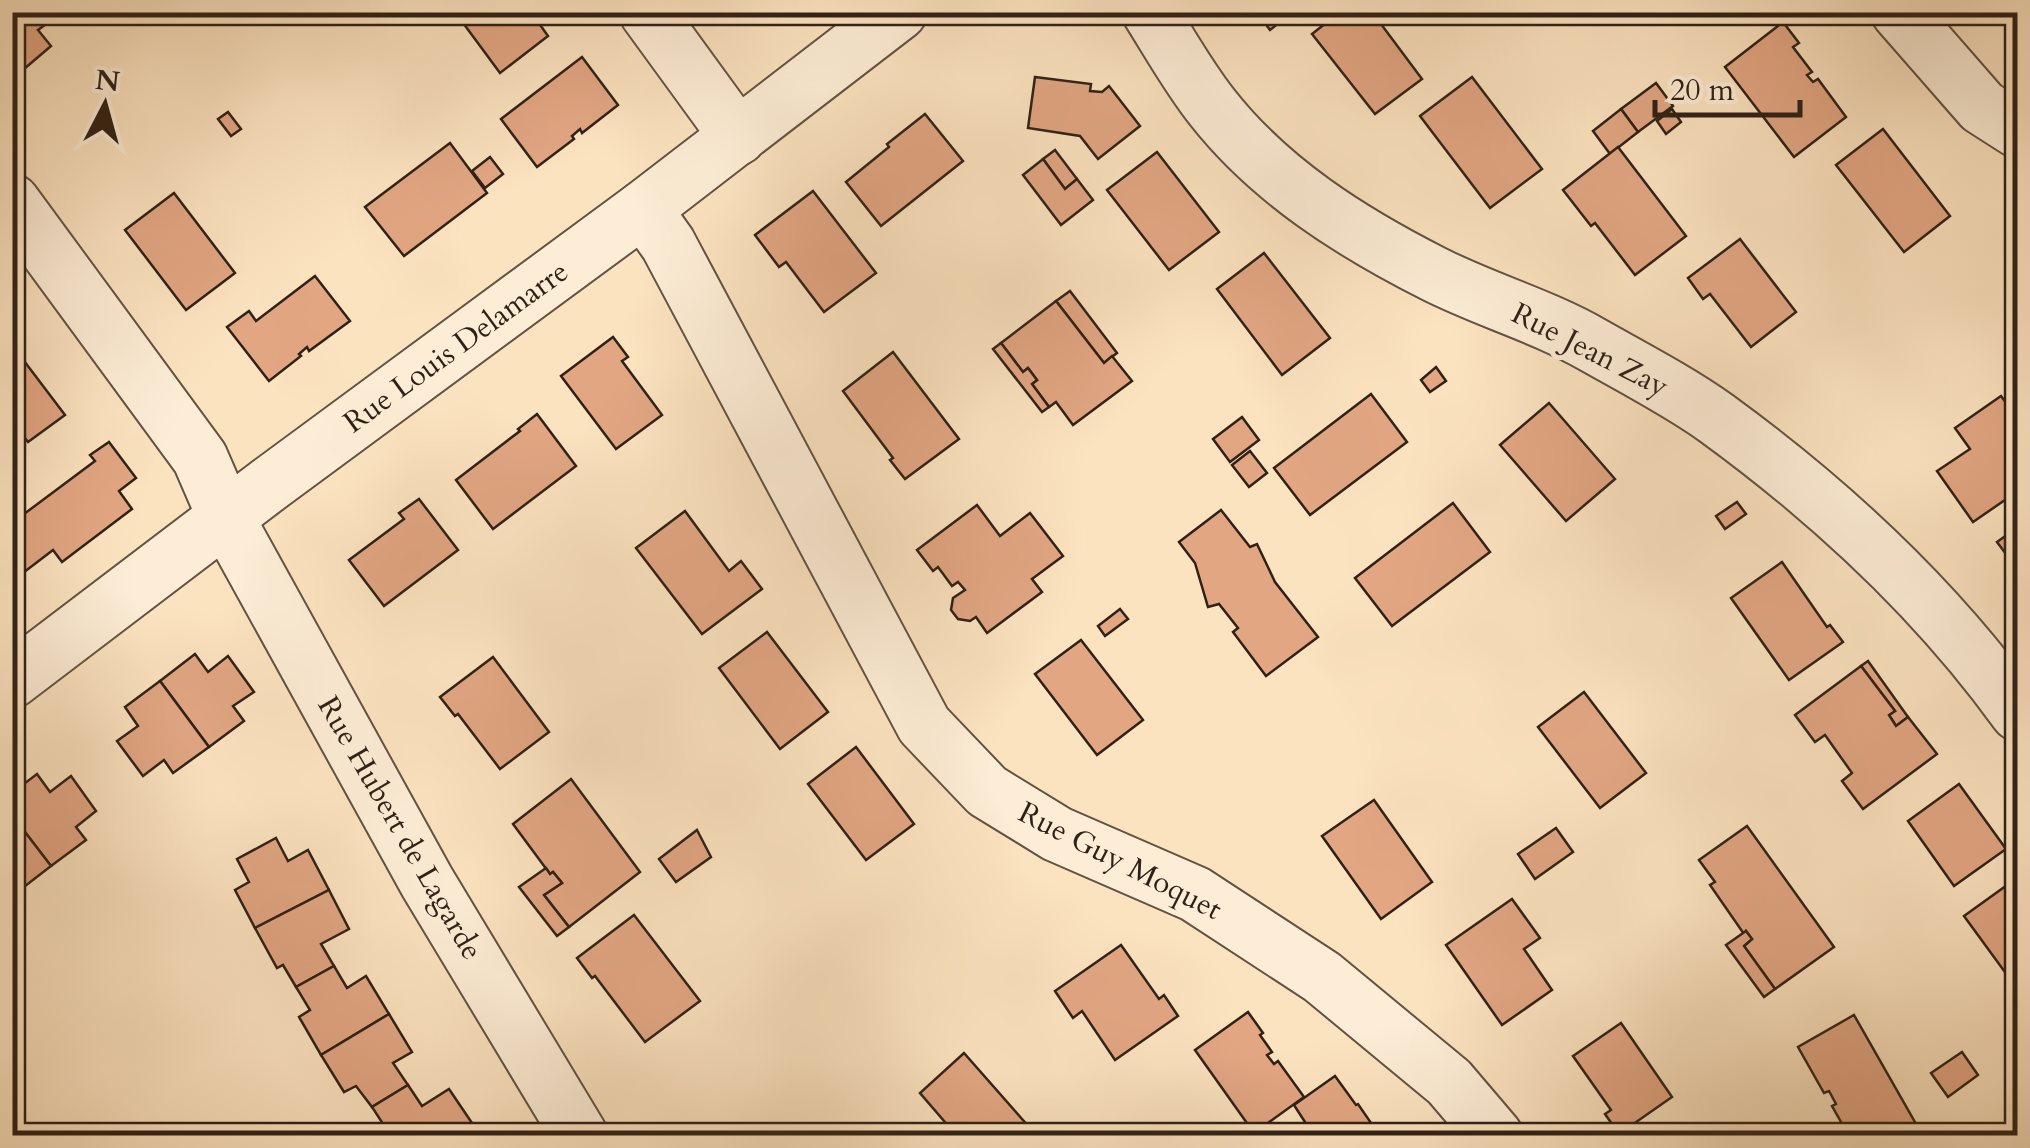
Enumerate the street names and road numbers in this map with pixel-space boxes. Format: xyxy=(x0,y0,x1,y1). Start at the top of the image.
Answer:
street label: Rue Louis Delamarre xyxy=(335,251,577,443)
street label: Rue Jean Zay xyxy=(1505,293,1676,407)
street label: Rue Hubert de Lagarde xyxy=(308,689,492,967)
street label: Rue Guy Moquet xyxy=(1011,792,1229,930)

